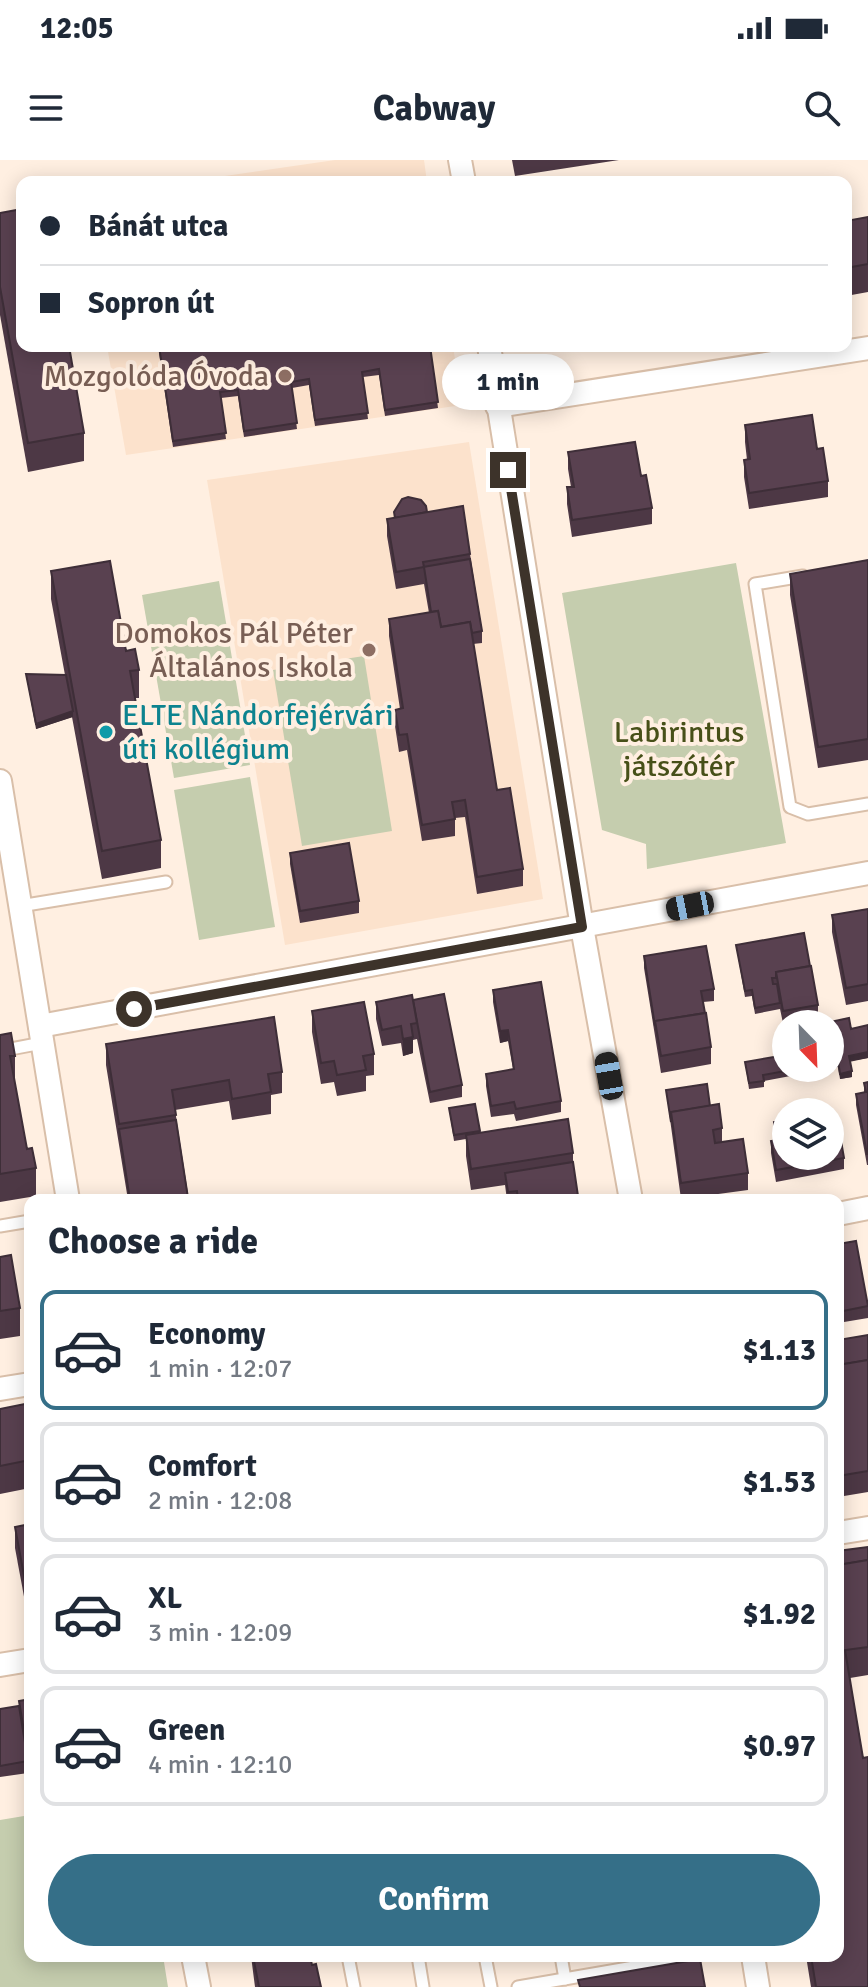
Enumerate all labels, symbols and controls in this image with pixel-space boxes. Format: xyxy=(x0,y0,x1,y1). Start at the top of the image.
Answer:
text: 12:05 xyxy=(40,10,114,47)
icon: menu xyxy=(24,86,68,130)
text: Cabway xyxy=(373,86,495,131)
icon: search xyxy=(800,86,844,130)
text: Bánát utca xyxy=(88,208,228,245)
text: Sopron út xyxy=(88,285,214,322)
callout: 1 min xyxy=(442,354,574,410)
place label: Mozgolóda Óvoda xyxy=(43,358,269,395)
text: 1 min xyxy=(477,366,539,398)
marker: Mozgolóda Óvoda xyxy=(276,367,294,385)
route end xyxy=(490,452,526,488)
place label: Domokos Pál Péter Általános Iskola xyxy=(114,615,353,686)
marker: Domokos Pál Péter Általános Iskola xyxy=(360,641,378,659)
place label: ELTE Nándorfejérvári úti kollégium xyxy=(122,697,394,768)
park label: Labirintus játszótér xyxy=(614,714,744,785)
marker: ELTE Nándorfejérvári úti kollégium xyxy=(97,723,115,741)
car xyxy=(664,890,716,922)
route start xyxy=(116,991,152,1027)
north arrow xyxy=(772,1010,844,1082)
map controls xyxy=(772,1010,844,1170)
car xyxy=(593,1050,625,1102)
button: layers xyxy=(772,1098,844,1170)
text: Choose a ride xyxy=(48,1219,258,1264)
icon: car xyxy=(52,1314,124,1386)
text: Economy xyxy=(148,1316,265,1353)
text: $1.13 xyxy=(743,1332,816,1369)
text: 1 min · 12:07 xyxy=(148,1353,292,1385)
icon: car xyxy=(52,1446,124,1518)
text: Comfort xyxy=(148,1448,257,1485)
text: $1.53 xyxy=(743,1464,816,1501)
text: 2 min · 12:08 xyxy=(148,1485,292,1517)
icon: car xyxy=(52,1578,124,1650)
text: XL xyxy=(148,1580,182,1617)
text: $1.92 xyxy=(743,1596,816,1633)
text: 3 min · 12:09 xyxy=(148,1617,292,1649)
icon: car xyxy=(52,1710,124,1782)
text: Green xyxy=(148,1712,225,1749)
text: $0.97 xyxy=(743,1728,816,1765)
text: 4 min · 12:10 xyxy=(148,1749,292,1781)
button: Confirm xyxy=(48,1854,820,1946)

